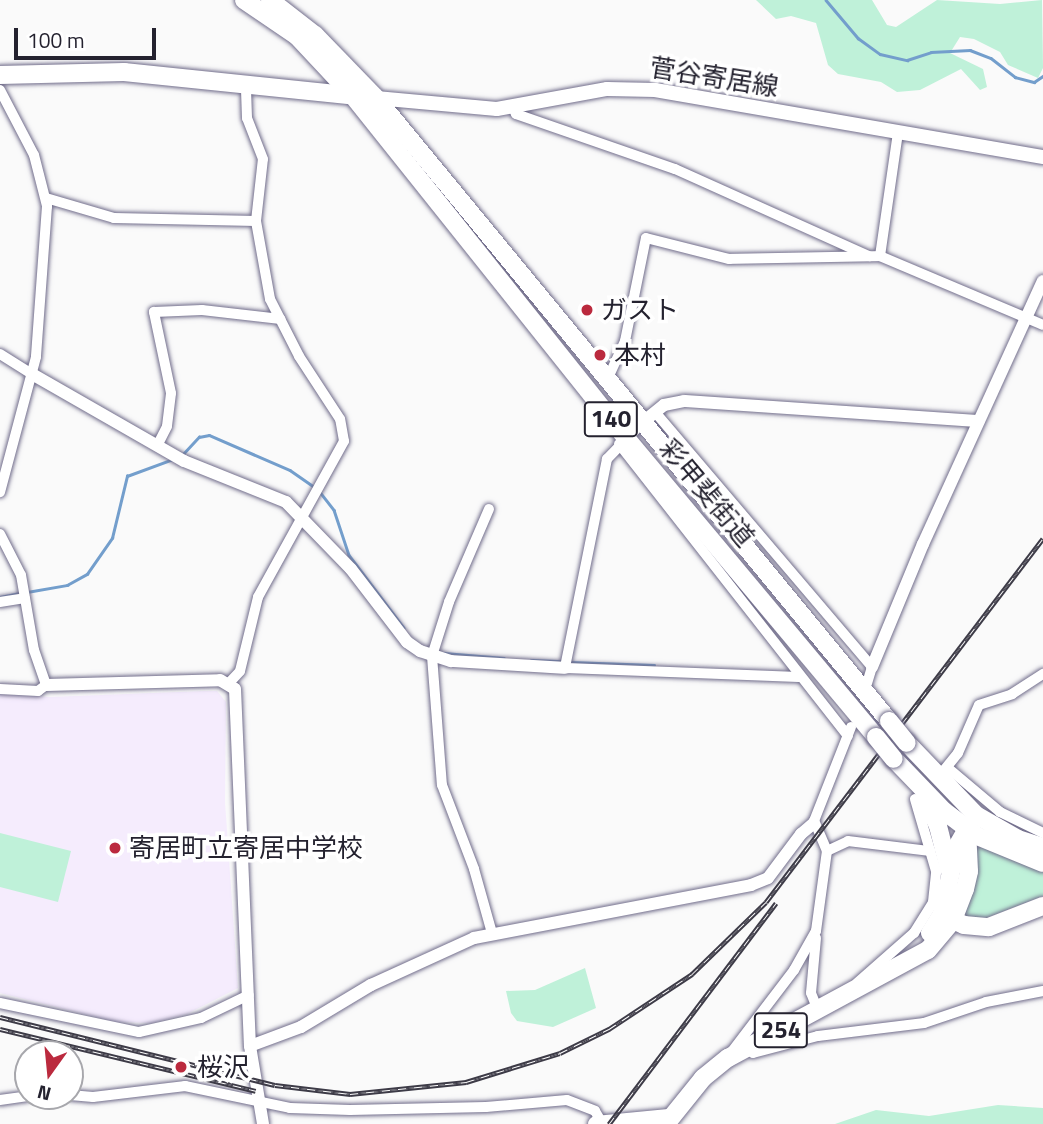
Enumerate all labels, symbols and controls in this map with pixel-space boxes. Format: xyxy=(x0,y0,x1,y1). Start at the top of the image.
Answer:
scale bar xyxy=(18,14,159,58)
text: 100 m xyxy=(27,24,84,56)
street label: 菅谷寄居線 xyxy=(647,51,781,103)
place label: ガスト xyxy=(601,294,679,326)
marker: ガスト xyxy=(579,302,595,318)
place label: 本村 xyxy=(614,339,666,371)
marker: 本村 xyxy=(592,347,608,363)
road number: 140 xyxy=(583,398,639,440)
street label: 彩甲斐街道 xyxy=(653,433,761,553)
place label: 寄居町立寄居中学校 xyxy=(129,832,363,864)
marker: 寄居町立寄居中学校 xyxy=(107,840,123,856)
road number: 254 xyxy=(753,1010,809,1050)
north arrow xyxy=(14,1040,84,1110)
place label: 桜沢 xyxy=(197,1051,249,1083)
marker: 桜沢 xyxy=(171,1057,191,1077)
text: N xyxy=(34,1078,54,1110)

